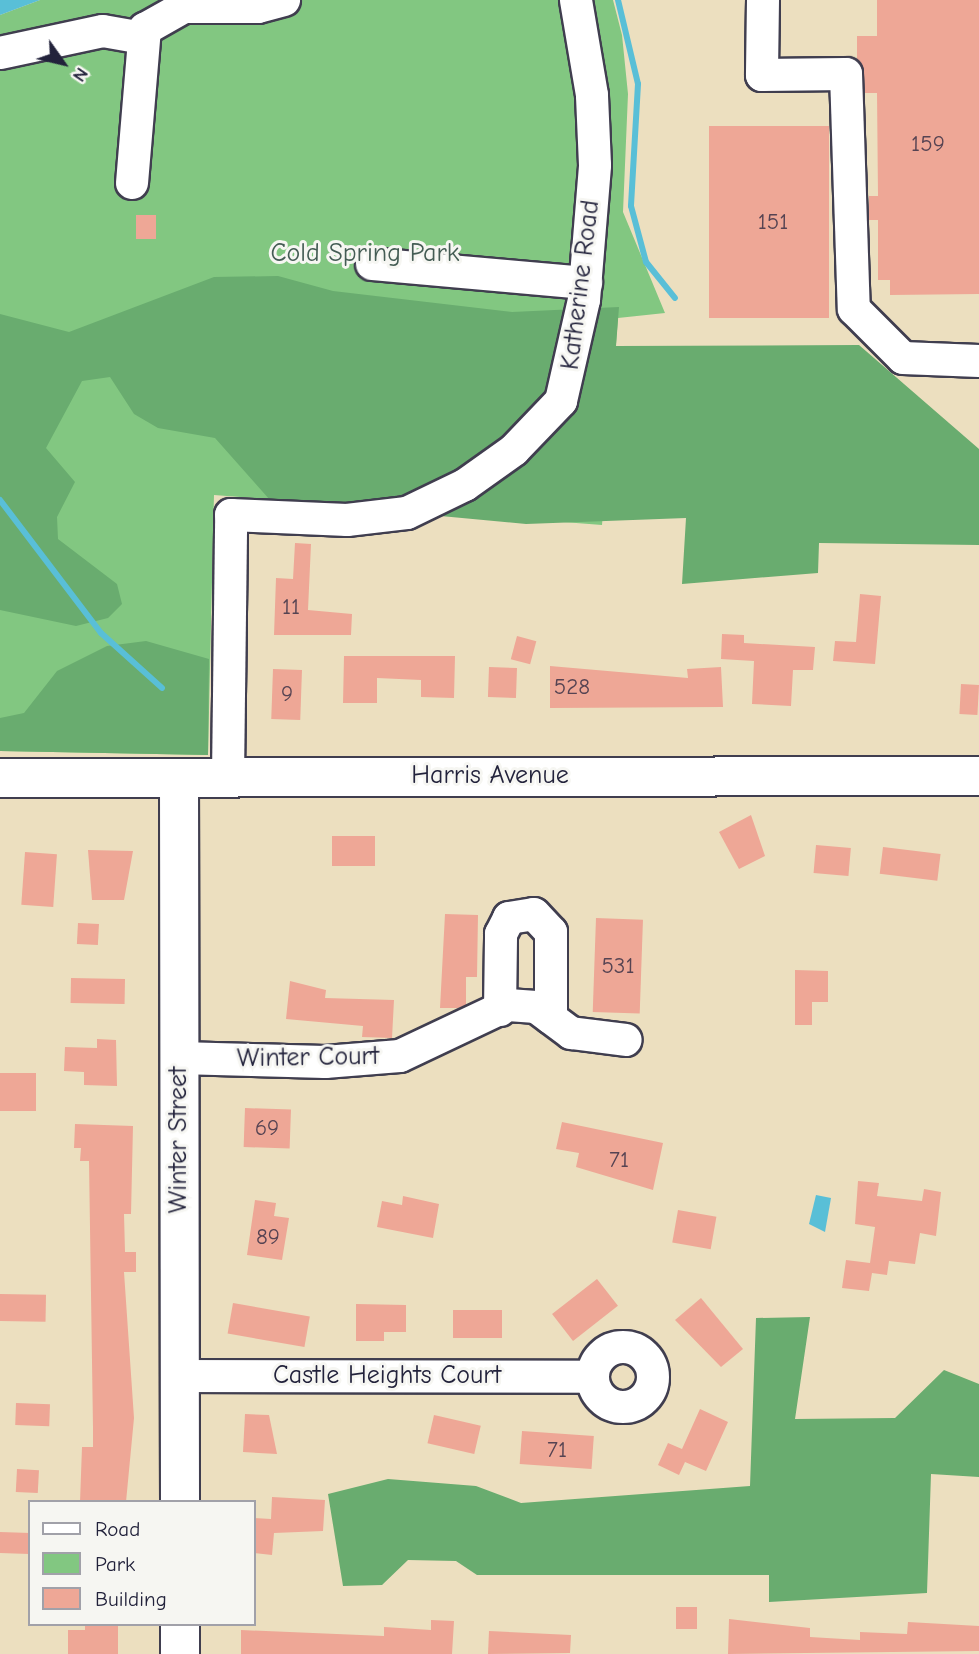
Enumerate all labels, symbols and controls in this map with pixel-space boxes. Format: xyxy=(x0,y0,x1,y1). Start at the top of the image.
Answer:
north arrow xyxy=(28,28,98,98)
text: N xyxy=(68,63,93,86)
house number: 159 xyxy=(911,130,945,158)
street label: Katherine Road xyxy=(555,198,607,372)
house number: 151 xyxy=(758,208,788,236)
park label: Cold Spring Park xyxy=(271,238,459,270)
house number: 11 xyxy=(282,593,300,621)
house number: 528 xyxy=(554,673,590,701)
house number: 9 xyxy=(281,680,293,708)
street label: Harris Avenue xyxy=(411,760,569,792)
house number: 531 xyxy=(601,952,635,980)
street label: Winter Court xyxy=(237,1041,379,1075)
street label: Winter Street xyxy=(163,1067,195,1213)
house number: 69 xyxy=(255,1114,279,1142)
house number: 71 xyxy=(609,1146,629,1174)
house number: 89 xyxy=(256,1223,280,1251)
street label: Castle Heights Court xyxy=(273,1360,501,1392)
house number: 71 xyxy=(547,1436,567,1464)
legend xyxy=(28,1500,256,1626)
text: Road xyxy=(95,1517,140,1541)
text: Park xyxy=(95,1552,135,1576)
text: Building xyxy=(95,1587,167,1611)

